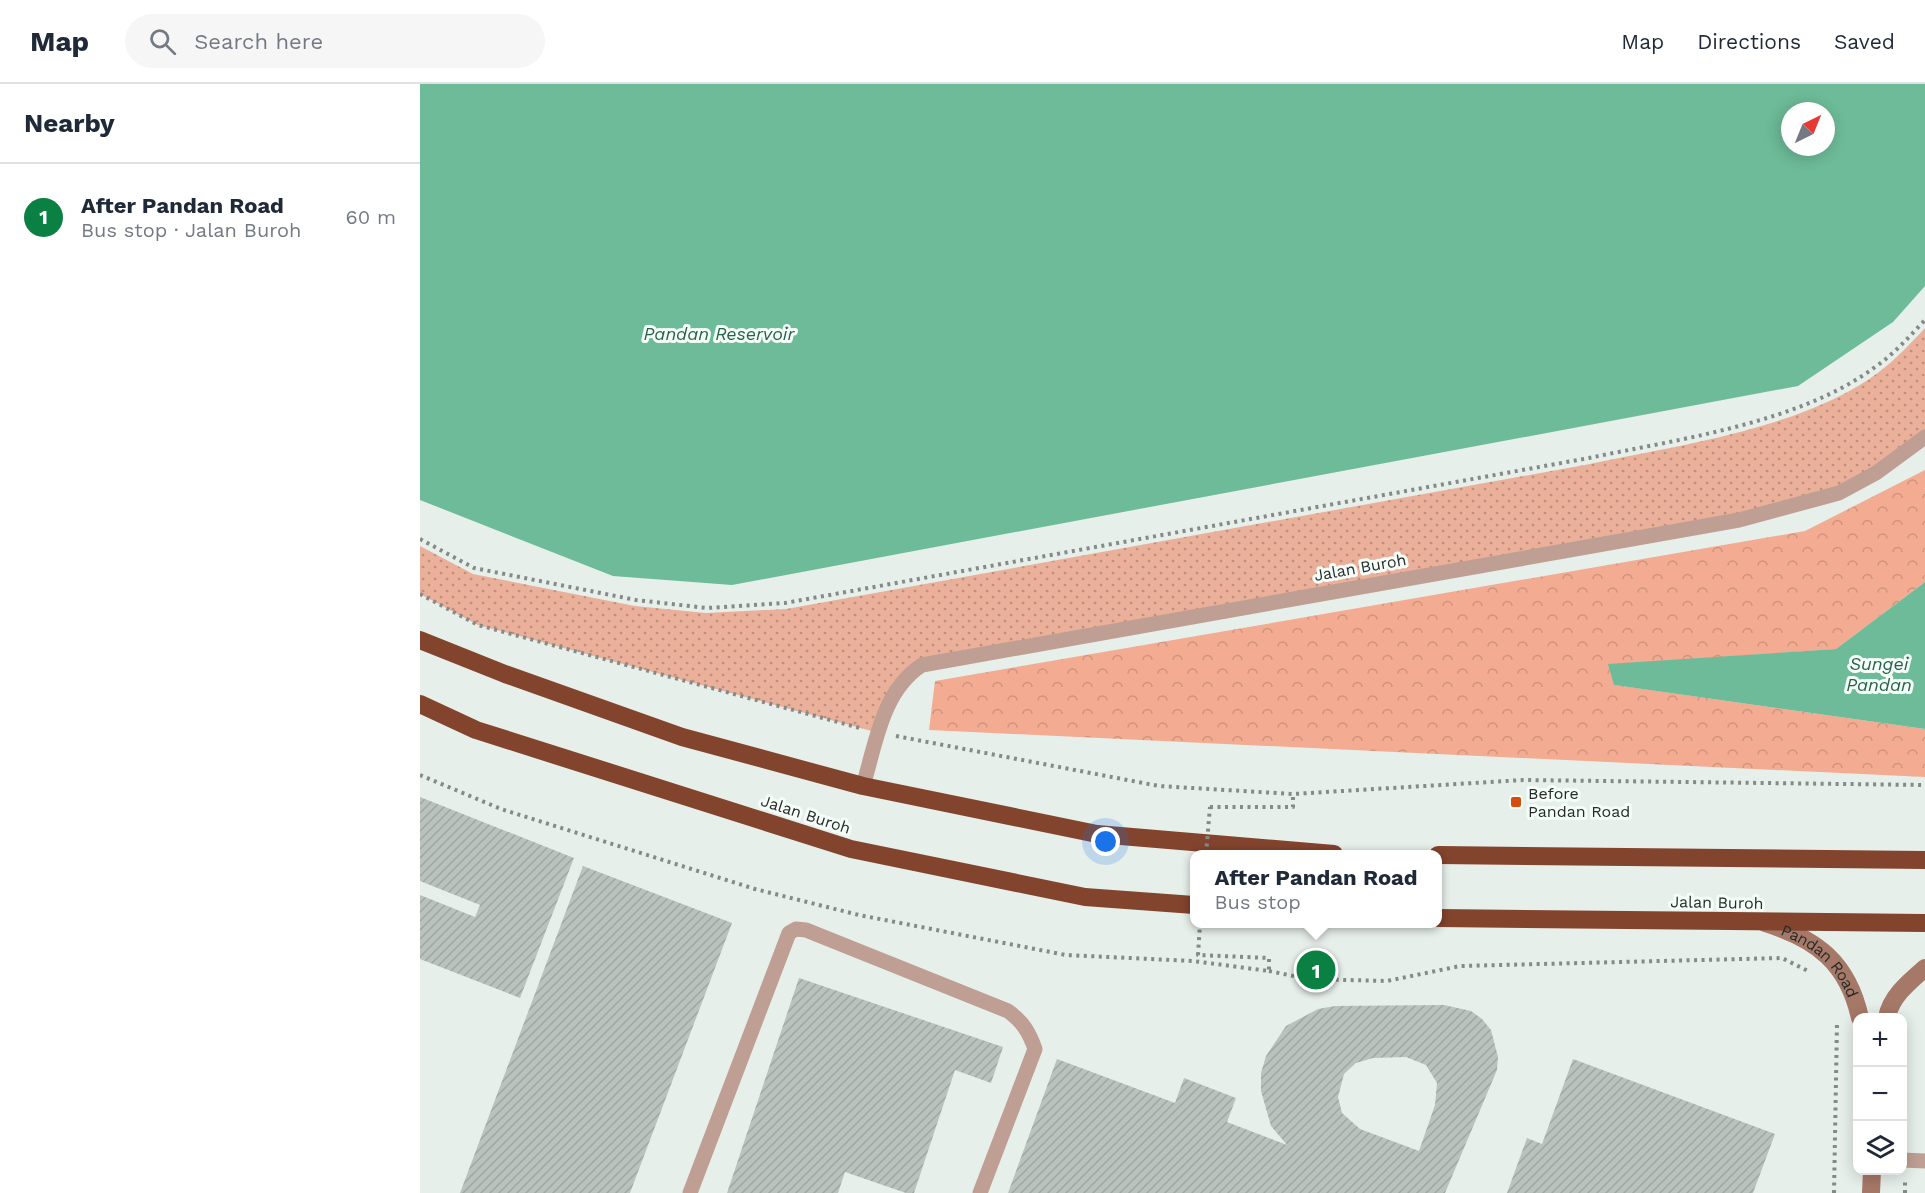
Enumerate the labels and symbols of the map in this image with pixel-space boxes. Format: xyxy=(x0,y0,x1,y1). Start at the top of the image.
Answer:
north arrow xyxy=(1781,102,1835,156)
water label: Pandan Reservoir xyxy=(644,323,796,344)
street label: Jalan Buroh xyxy=(1313,550,1408,585)
water label: Sungei Pandan xyxy=(1846,653,1912,695)
place label: Before Pandan Road xyxy=(1528,784,1630,821)
street label: Jalan Buroh xyxy=(759,791,853,838)
marker: Before Pandan Road xyxy=(1509,795,1523,809)
your location xyxy=(1091,827,1120,856)
street label: Jalan Buroh xyxy=(1670,892,1764,913)
street label: Pandan Road xyxy=(1778,920,1862,1000)
pin: 1 xyxy=(1296,948,1336,992)

